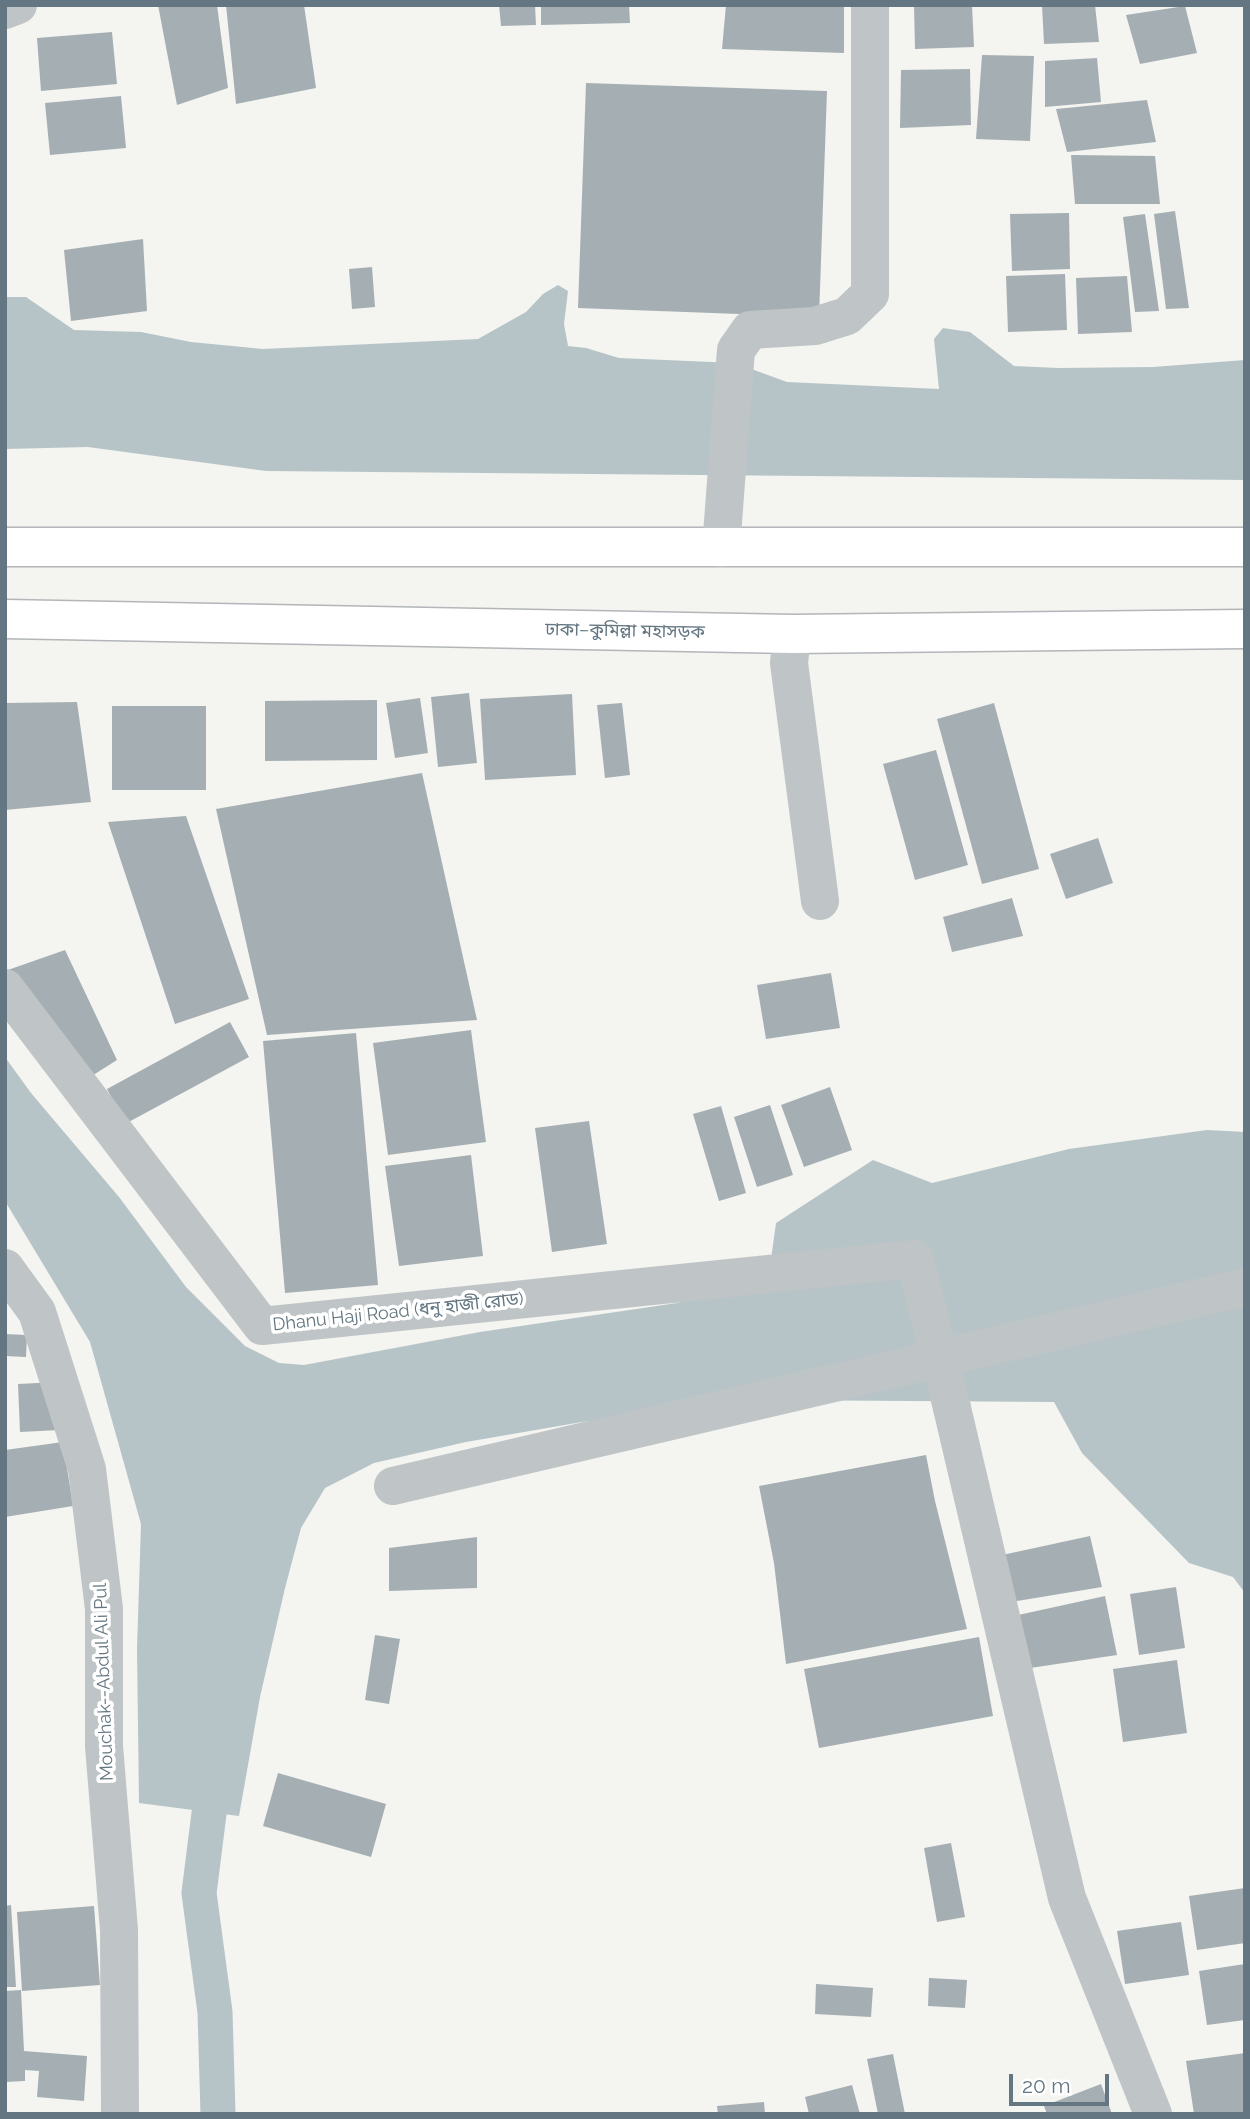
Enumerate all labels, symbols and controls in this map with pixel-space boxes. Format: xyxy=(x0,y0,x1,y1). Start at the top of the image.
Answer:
street label: ঢাকা–কুমিল্লা মহাসড়ক xyxy=(545,619,705,643)
street label: Dhanu Haji Road (ধনু হাজী রোড) xyxy=(271,1288,525,1336)
street label: Mouchak--Abdul Ali Pul xyxy=(90,1583,118,1781)
scale bar xyxy=(1012,2060,1112,2104)
text: 20 m xyxy=(1022,2073,1070,2098)

